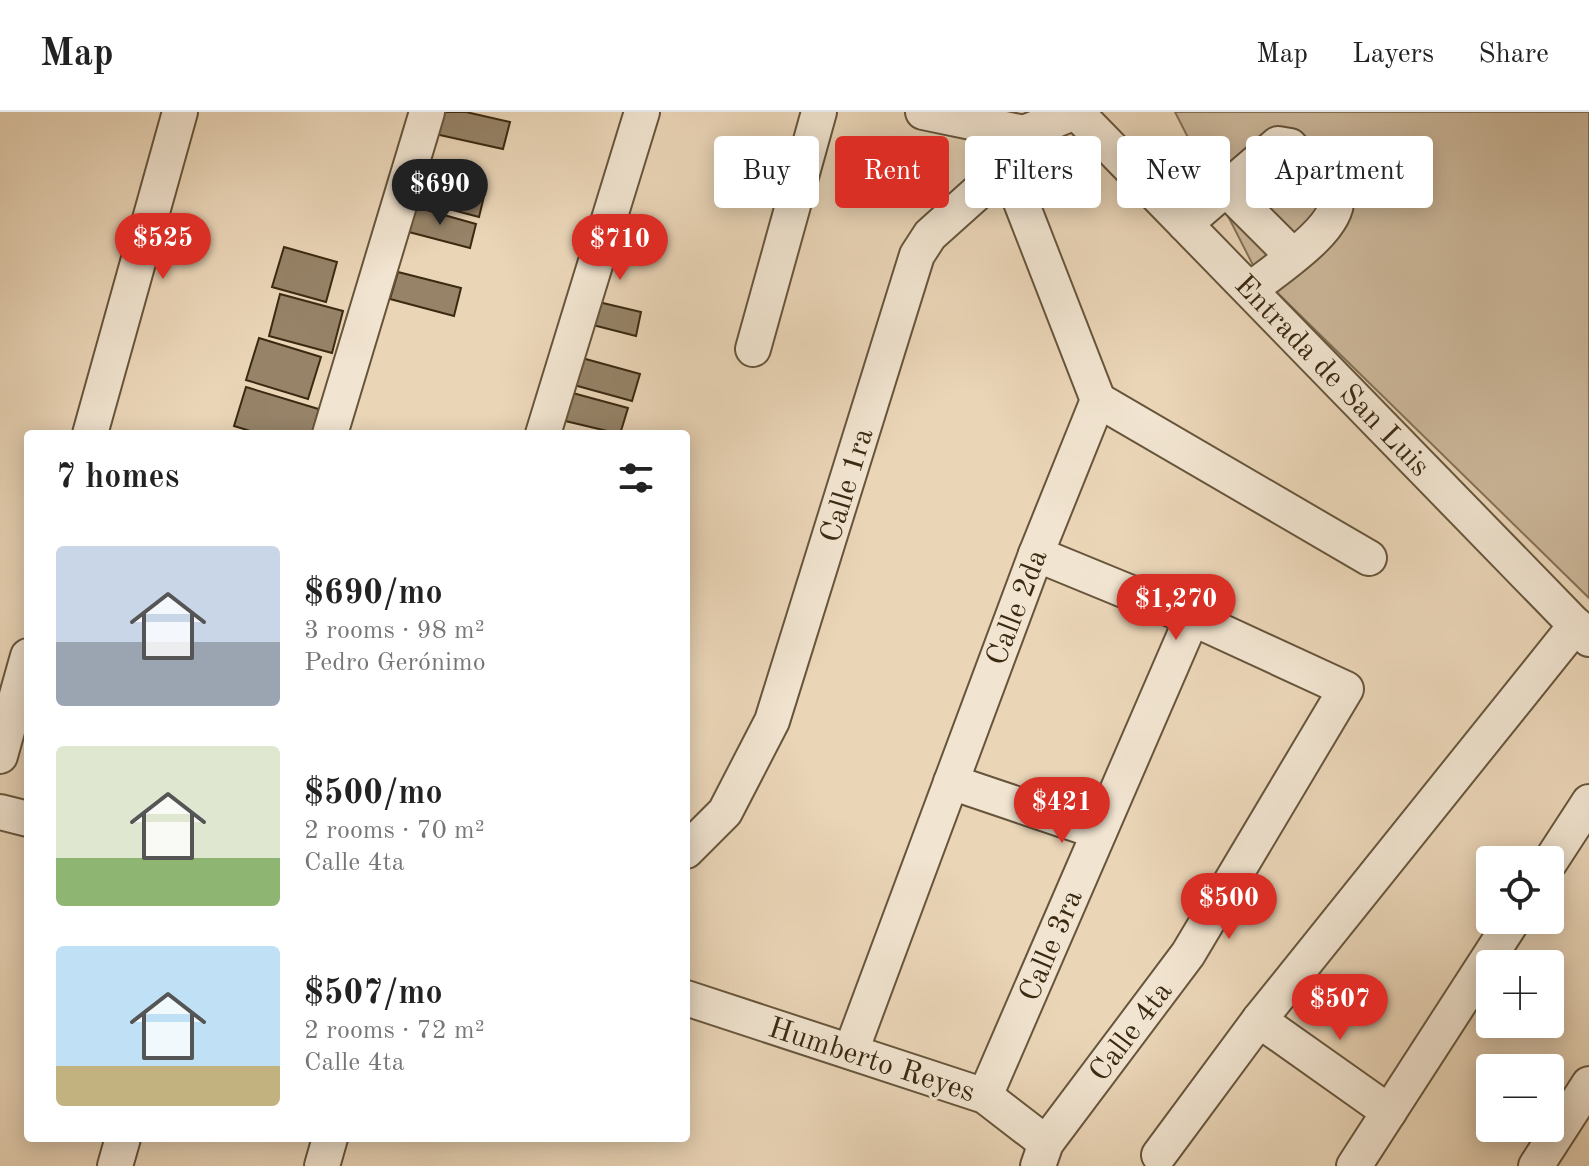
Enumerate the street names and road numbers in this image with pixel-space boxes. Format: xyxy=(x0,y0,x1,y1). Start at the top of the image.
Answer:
street label: Entrada de San Luis xyxy=(1228,270,1435,483)
street label: Calle 1ra xyxy=(816,425,880,546)
street label: Calle 2da xyxy=(982,546,1054,670)
street label: Calle 3ra xyxy=(1015,886,1089,1006)
street label: Calle 4ta xyxy=(1085,977,1179,1088)
street label: Humberto Reyes xyxy=(764,1013,978,1108)

